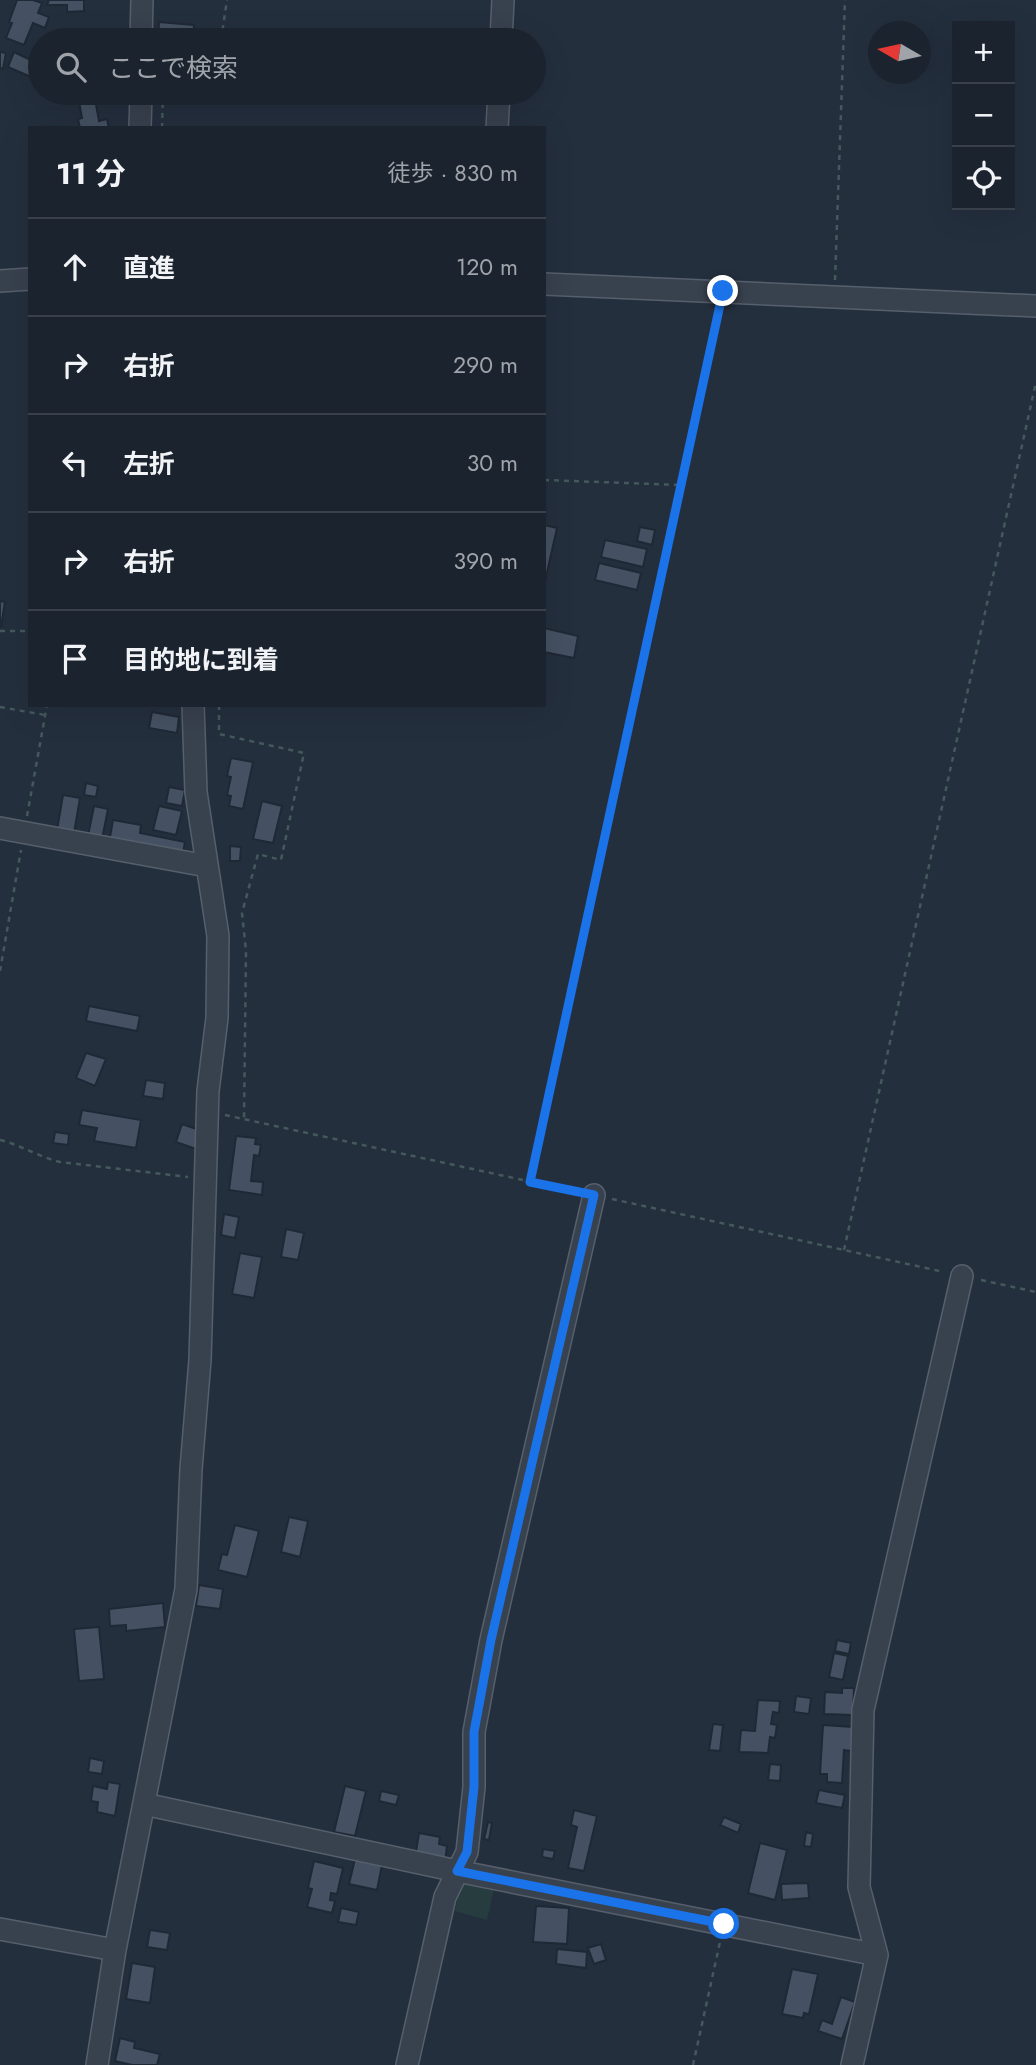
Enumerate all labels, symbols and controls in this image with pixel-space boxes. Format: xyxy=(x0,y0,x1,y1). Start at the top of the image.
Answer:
north arrow xyxy=(868,21,931,84)
map controls xyxy=(952,21,1015,210)
button: + xyxy=(952,21,1015,84)
search box xyxy=(28,28,546,105)
icon: search xyxy=(52,48,90,86)
text: ここで検索 xyxy=(108,49,238,87)
button: − xyxy=(952,84,1015,147)
button: locate xyxy=(952,147,1015,210)
text: 11 分 xyxy=(56,152,126,195)
text: 徒歩 · 830 m xyxy=(388,156,518,190)
icon: ahead xyxy=(56,248,94,286)
text: 直進 xyxy=(123,249,175,287)
text: 120 m xyxy=(456,250,518,284)
route end xyxy=(707,275,738,306)
icon: right xyxy=(56,346,94,384)
text: 右折 xyxy=(123,347,175,385)
text: 290 m xyxy=(453,348,518,382)
icon: left xyxy=(56,444,94,482)
text: 左折 xyxy=(123,445,175,483)
text: 30 m xyxy=(467,446,518,480)
icon: right xyxy=(56,542,94,580)
text: 右折 xyxy=(123,543,175,581)
text: 390 m xyxy=(454,544,518,578)
icon: arrive xyxy=(56,640,94,678)
text: 目的地に到着 xyxy=(123,641,279,679)
route start xyxy=(708,1908,739,1939)

